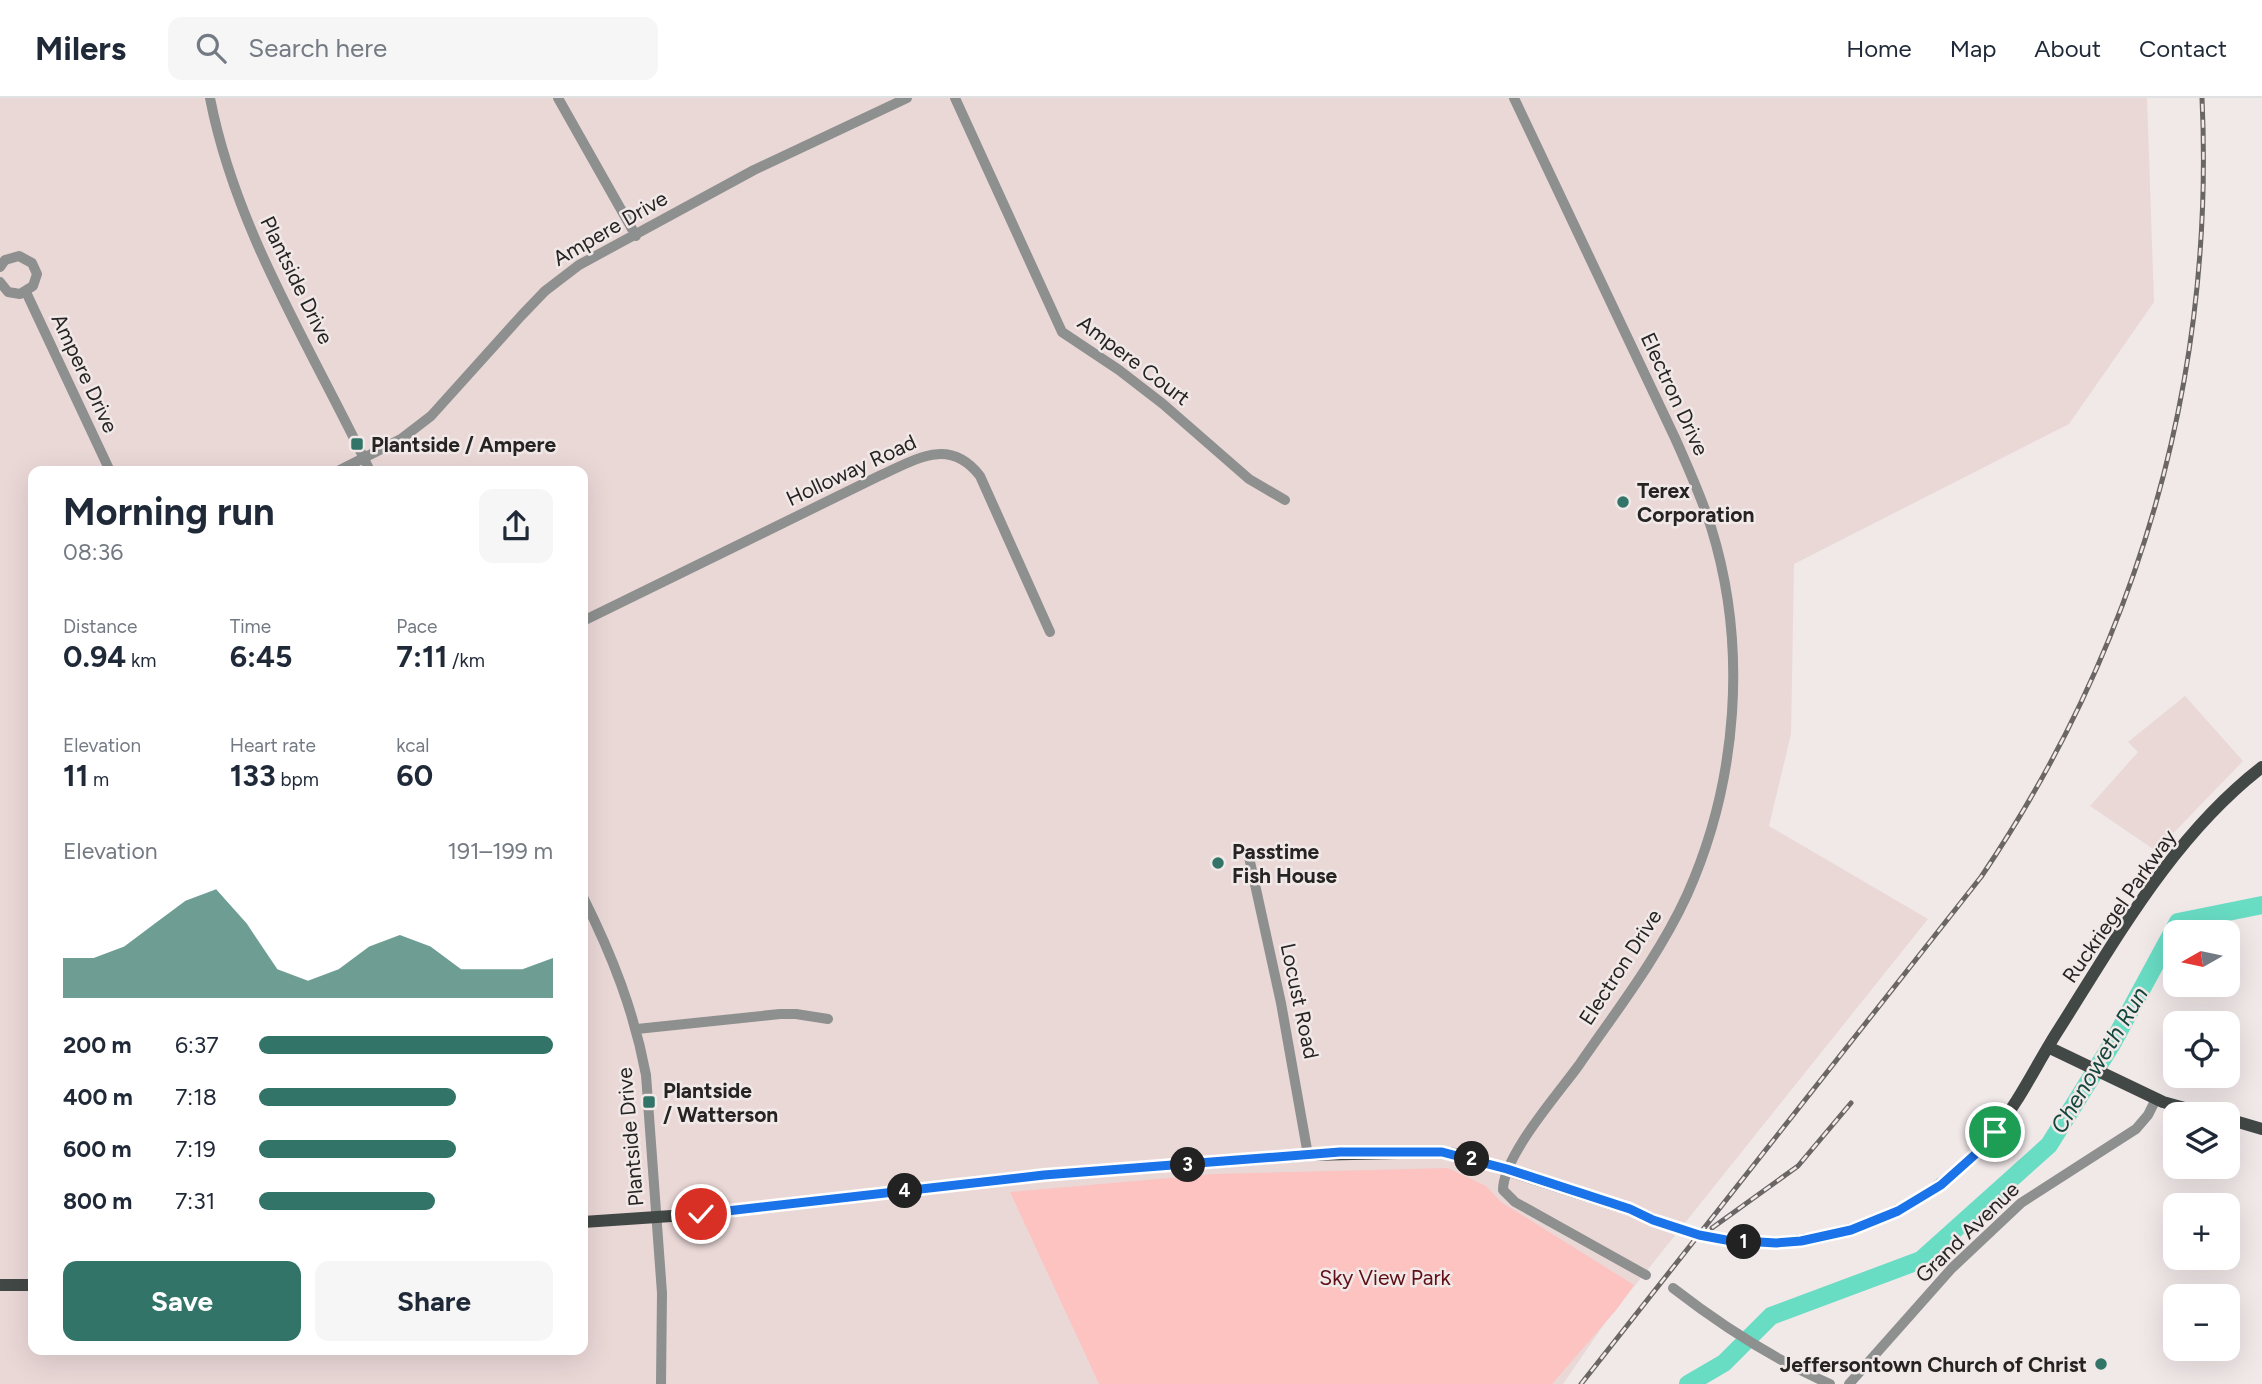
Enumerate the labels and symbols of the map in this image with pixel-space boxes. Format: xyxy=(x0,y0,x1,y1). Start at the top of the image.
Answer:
street label: Ampere Drive xyxy=(548,185,672,271)
street label: Plantside Drive xyxy=(255,212,339,348)
street label: Ampere Drive xyxy=(47,310,123,436)
street label: Ampere Court xyxy=(1073,310,1195,410)
street label: Electron Drive xyxy=(1636,329,1714,459)
street label: Holloway Road xyxy=(782,429,920,511)
place label: Plantside / Ampere xyxy=(371,432,556,457)
marker: Plantside / Ampere xyxy=(349,436,365,452)
place label: Terex Corporation xyxy=(1637,478,1754,527)
marker: Terex Corporation xyxy=(1615,494,1631,510)
street label: Ruckriegel Parkway xyxy=(2057,825,2181,987)
place label: Passtime Fish House xyxy=(1232,839,1338,888)
marker: Passtime Fish House xyxy=(1210,855,1226,871)
street label: Electron Drive xyxy=(1573,905,1667,1029)
north arrow xyxy=(2163,920,2240,998)
street label: Locust Road xyxy=(1276,941,1324,1061)
water label: Chenoweth Run xyxy=(2044,982,2154,1138)
street label: Plantside Drive xyxy=(611,1067,649,1207)
place label: Plantside / Watterson xyxy=(663,1078,778,1127)
marker: Plantside / Watterson xyxy=(641,1094,657,1110)
pin xyxy=(1965,1102,2025,1162)
pin: 2 xyxy=(1454,1142,1490,1176)
pin: 3 xyxy=(1170,1148,1206,1182)
pin: 4 xyxy=(888,1174,922,1208)
street label: Grand Avenue xyxy=(1910,1176,2024,1288)
pin xyxy=(671,1184,731,1244)
pin: 1 xyxy=(1726,1224,1762,1260)
park label: Sky View Park xyxy=(1319,1265,1452,1290)
place label: Jeffersontown Church of Christ xyxy=(1780,1352,2087,1377)
marker: Jeffersontown Church of Christ xyxy=(2093,1356,2109,1372)

